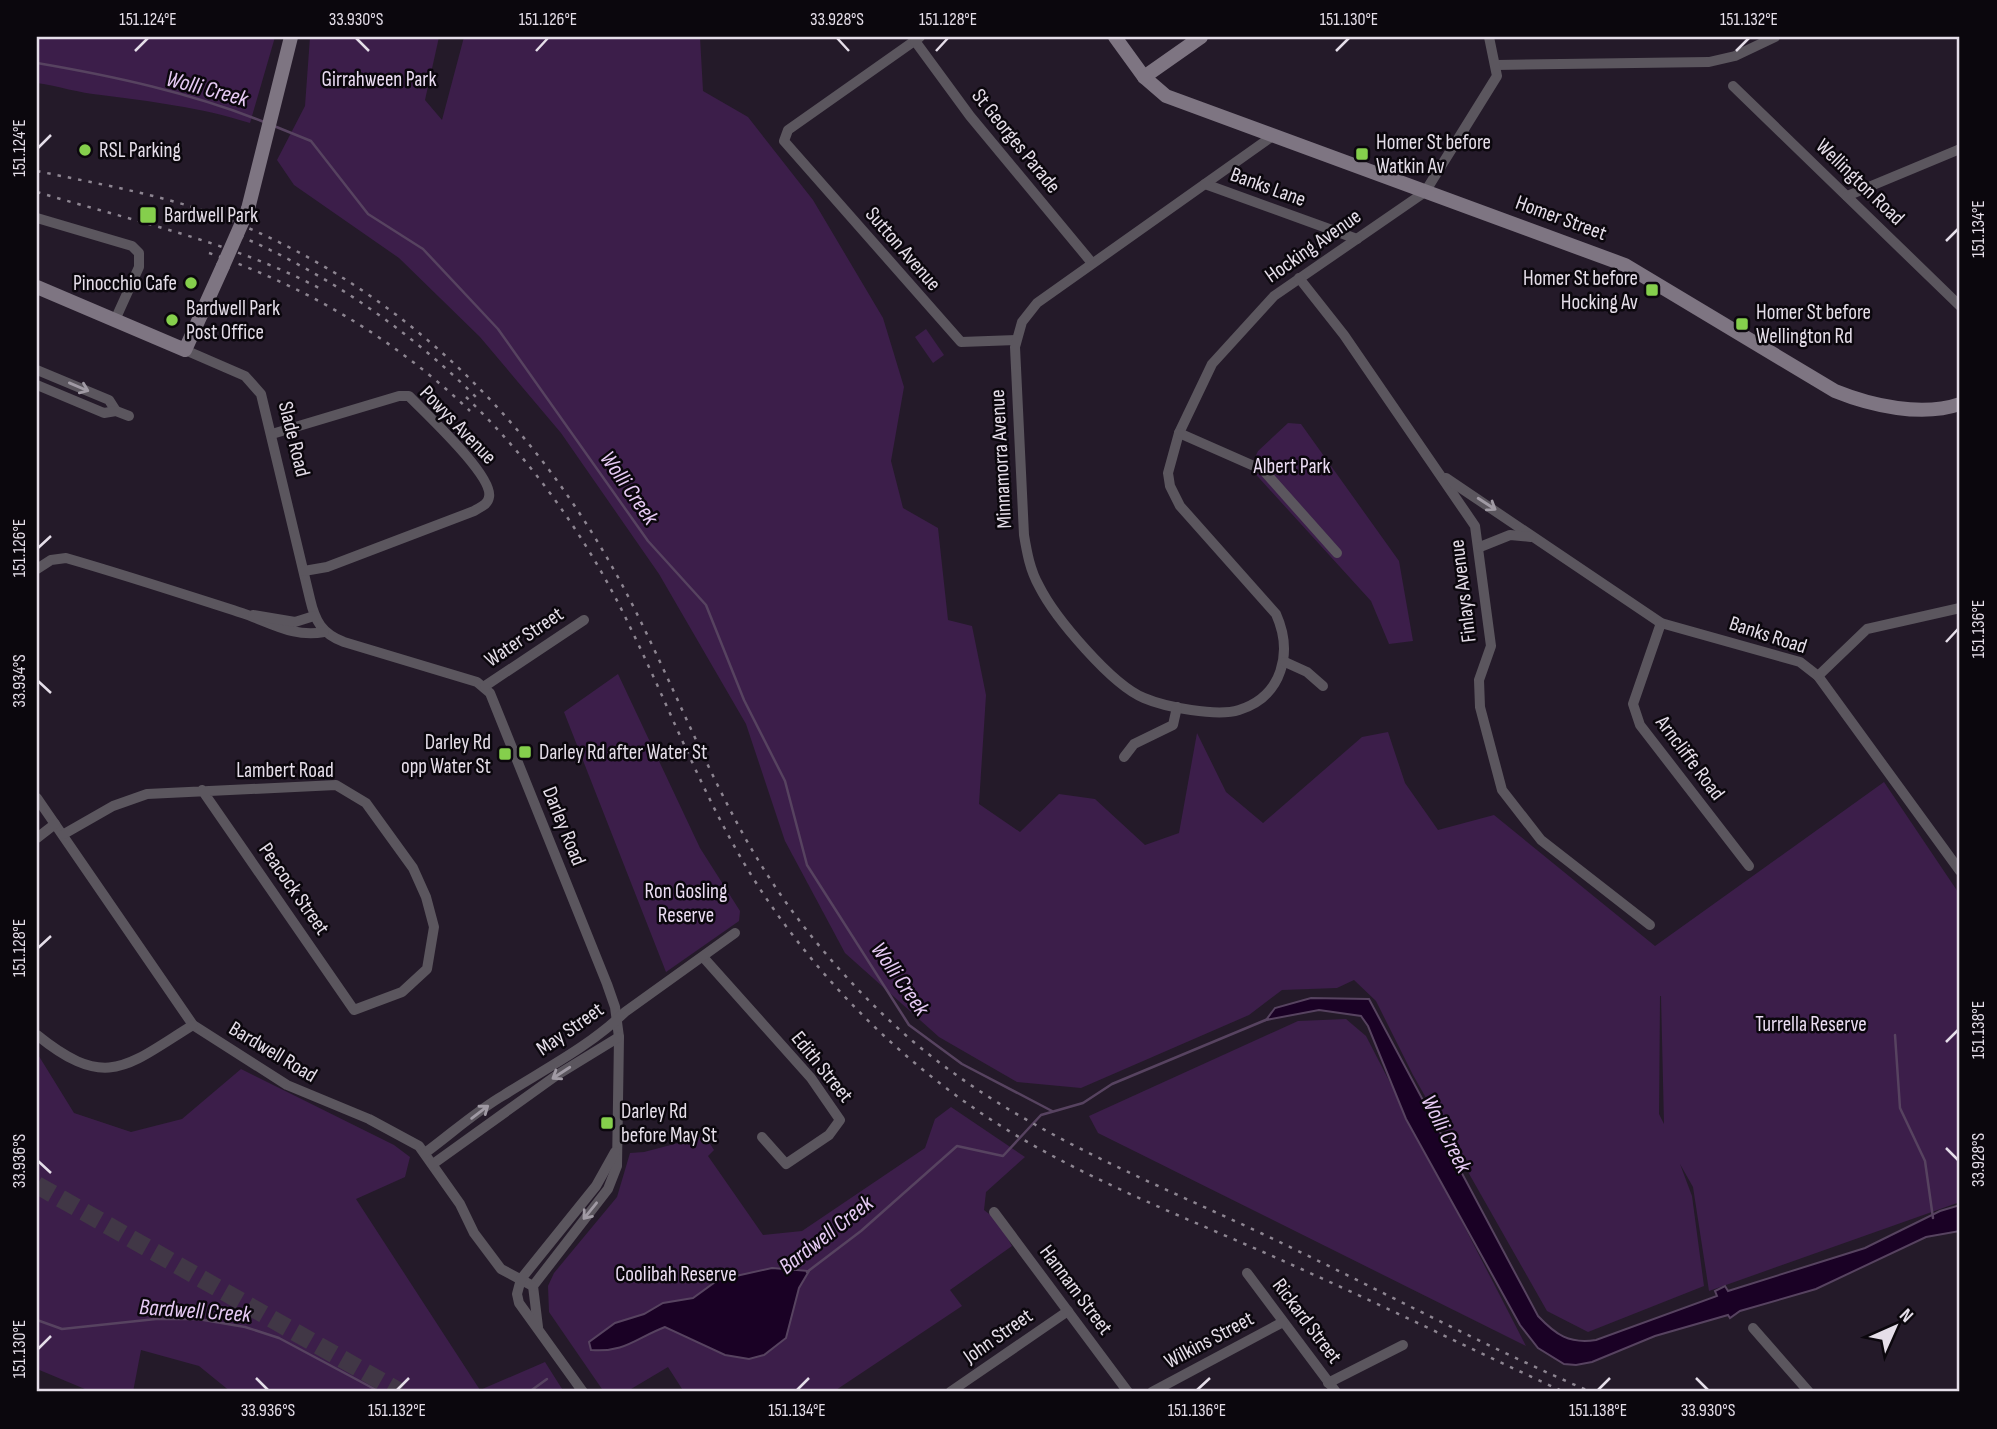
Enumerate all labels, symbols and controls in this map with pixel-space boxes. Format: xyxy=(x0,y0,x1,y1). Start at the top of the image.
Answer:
text: 151.124°E xyxy=(119,9,177,30)
text: 33.930°S xyxy=(329,9,384,30)
text: 151.126°E xyxy=(519,9,577,30)
text: 33.928°S xyxy=(810,9,864,30)
text: 151.128°E xyxy=(919,9,977,30)
text: 151.130°E xyxy=(1320,9,1378,30)
text: 151.132°E xyxy=(1720,9,1778,30)
water label: Wolli Creek xyxy=(163,65,252,114)
park label: Girrahween Park xyxy=(322,67,436,92)
street label: St Georges Parade xyxy=(966,84,1066,198)
text: 151.124°E xyxy=(9,119,30,177)
place label: Homer St before Watkin Av xyxy=(1376,130,1491,179)
street label: Wellington Road xyxy=(1811,134,1909,230)
place label: RSL Parking xyxy=(99,138,181,163)
marker: RSL Parking xyxy=(77,142,93,158)
marker: Homer St before Watkin Av xyxy=(1354,146,1370,162)
street label: Banks Lane xyxy=(1227,162,1309,212)
street label: Homer Street xyxy=(1512,190,1610,246)
text: 151.134°E xyxy=(1968,200,1989,258)
street label: Sutton Avenue xyxy=(860,202,946,296)
place label: Bardwell Park xyxy=(164,203,258,228)
street label: Hocking Avenue xyxy=(1260,204,1366,288)
marker: Bardwell Park xyxy=(138,205,158,225)
place label: Homer St before Hocking Av xyxy=(1523,266,1638,315)
place label: Pinocchio Cafe xyxy=(73,271,177,296)
marker: Pinocchio Cafe xyxy=(183,275,199,291)
marker: Homer St before Hocking Av xyxy=(1644,282,1660,298)
place label: Bardwell Park Post Office xyxy=(186,296,280,345)
place label: Homer St before Wellington Rd xyxy=(1756,300,1871,349)
marker: Bardwell Park Post Office xyxy=(164,312,180,328)
marker: Homer St before Wellington Rd xyxy=(1734,316,1750,332)
street label: Powys Avenue xyxy=(414,380,502,470)
one-way arrow xyxy=(67,382,89,395)
street label: Minnamorra Avenue xyxy=(985,389,1017,529)
street label: Slade Road xyxy=(273,399,315,479)
water label: Wolli Creek xyxy=(594,446,665,531)
park label: Albert Park xyxy=(1252,454,1331,479)
one-way arrow xyxy=(1477,497,1496,512)
text: 151.126°E xyxy=(9,519,30,577)
street label: Finlays Avenue xyxy=(1444,538,1482,644)
text: 151.136°E xyxy=(1968,600,1989,658)
street label: Water Street xyxy=(480,602,568,672)
street label: Banks Road xyxy=(1726,611,1810,659)
text: 33.934°S xyxy=(9,654,30,708)
street label: Arncliffe Road xyxy=(1649,710,1730,805)
place label: Darley Rd opp Water St xyxy=(401,730,491,779)
place label: Darley Rd after Water St xyxy=(539,740,707,765)
marker: Darley Rd after Water St xyxy=(517,744,533,760)
marker: Darley Rd opp Water St xyxy=(497,746,513,762)
street label: Lambert Road xyxy=(236,758,334,783)
street label: Darley Road xyxy=(537,783,591,869)
street label: Peacock Street xyxy=(253,838,335,940)
park label: Ron Gosling Reserve xyxy=(645,879,727,928)
text: 151.128°E xyxy=(9,919,30,977)
water label: Wolli Creek xyxy=(865,937,936,1022)
street label: May Street xyxy=(532,997,608,1061)
text: 151.138°E xyxy=(1968,1001,1989,1059)
park label: Turrella Reserve xyxy=(1755,1012,1867,1037)
street label: Bardwell Road xyxy=(224,1016,322,1088)
street label: Edith Street xyxy=(786,1026,858,1108)
one-way arrow xyxy=(551,1066,571,1080)
water label: Wolli Creek xyxy=(1415,1090,1478,1179)
place label: Darley Rd before May St xyxy=(621,1099,717,1148)
one-way arrow xyxy=(470,1105,489,1119)
marker: Darley Rd before May St xyxy=(599,1115,615,1131)
text: 33.936°S xyxy=(9,1133,30,1188)
text: 33.928°S xyxy=(1968,1133,1989,1187)
water label: Bardwell Creek xyxy=(773,1189,880,1281)
one-way arrow xyxy=(582,1201,598,1219)
street label: Hannam Street xyxy=(1034,1240,1118,1340)
park label: Coolibah Reserve xyxy=(615,1262,737,1287)
street label: Rickard Street xyxy=(1267,1273,1347,1369)
north arrow xyxy=(1860,1292,1930,1362)
water label: Bardwell Creek xyxy=(138,1293,253,1329)
street label: John Street xyxy=(958,1303,1037,1369)
text: N xyxy=(1894,1304,1918,1328)
street label: Wilkins Street xyxy=(1160,1306,1258,1374)
text: 151.130°E xyxy=(9,1320,30,1378)
text: 33.936°S xyxy=(241,1400,296,1421)
text: 151.132°E xyxy=(368,1400,426,1421)
text: 151.134°E xyxy=(768,1400,826,1421)
text: 151.136°E xyxy=(1168,1400,1226,1421)
text: 151.138°E xyxy=(1569,1400,1627,1421)
text: 33.930°S xyxy=(1681,1400,1736,1421)

